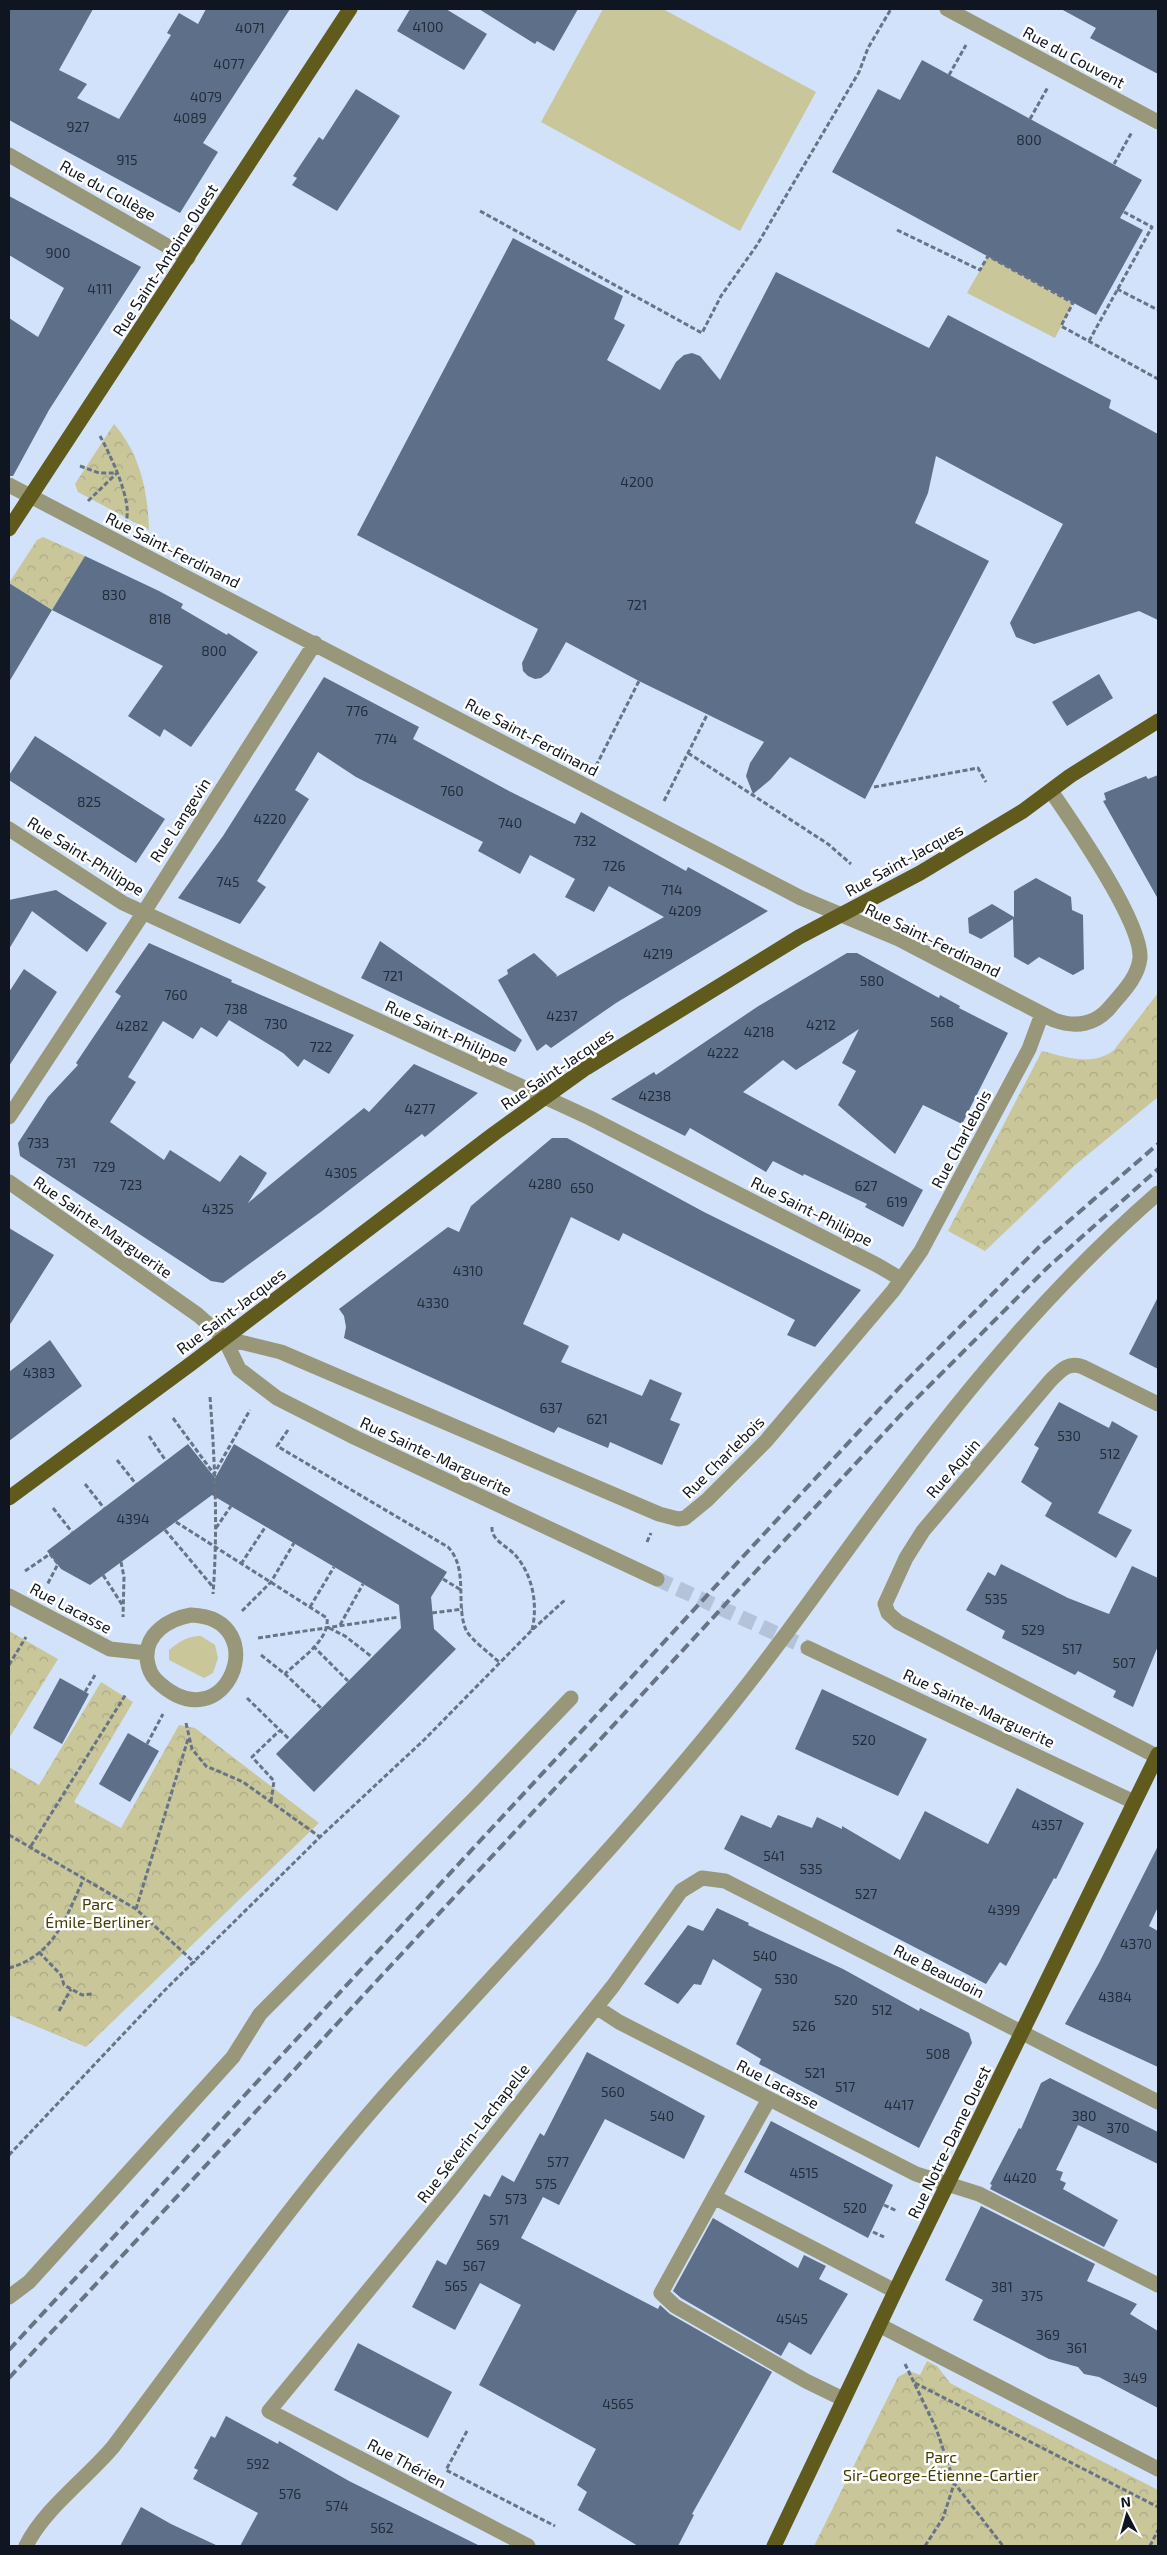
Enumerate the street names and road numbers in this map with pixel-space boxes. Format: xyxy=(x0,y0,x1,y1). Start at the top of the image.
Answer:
street label: Rue du Couvent xyxy=(1020,22,1128,91)
street label: Rue du Collège xyxy=(57,155,160,224)
street label: Rue Saint-Antoine Ouest xyxy=(108,180,221,340)
street label: Rue Saint-Ferdinand xyxy=(103,507,244,592)
street label: Rue Saint-Ferdinand xyxy=(462,693,602,780)
street label: Rue Langevin xyxy=(145,774,214,865)
street label: Rue Saint-Philippe xyxy=(24,812,148,899)
street label: Rue Saint-Jacques xyxy=(842,819,966,900)
street label: Rue Saint-Ferdinand xyxy=(862,899,1004,981)
street label: Rue Saint-Philippe xyxy=(382,996,512,1069)
street label: Rue Saint-Jacques xyxy=(497,1024,617,1113)
street label: Rue Charlebois xyxy=(927,1086,994,1191)
street label: Rue Sainte-Marguerite xyxy=(30,1172,176,1282)
street label: Rue Saint-Philippe xyxy=(748,1172,876,1249)
street label: Rue Saint-Jacques xyxy=(172,1263,289,1358)
street label: Rue Sainte-Marguerite xyxy=(357,1412,515,1499)
street label: Rue Charlebois xyxy=(678,1412,768,1502)
street label: Rue Aquin xyxy=(922,1434,983,1501)
street label: Rue Lacasse xyxy=(27,1578,115,1637)
street label: Rue Sainte-Marguerite xyxy=(900,1664,1058,1751)
street label: Rue Beaudoin xyxy=(891,1940,988,2002)
street label: Rue Lacasse xyxy=(734,2055,822,2112)
street label: Rue Séverin-Lachapelle xyxy=(412,2059,533,2206)
street label: Rue Notre-Dame Ouest xyxy=(903,2062,994,2221)
street label: Rue Thérien xyxy=(365,2434,450,2491)

